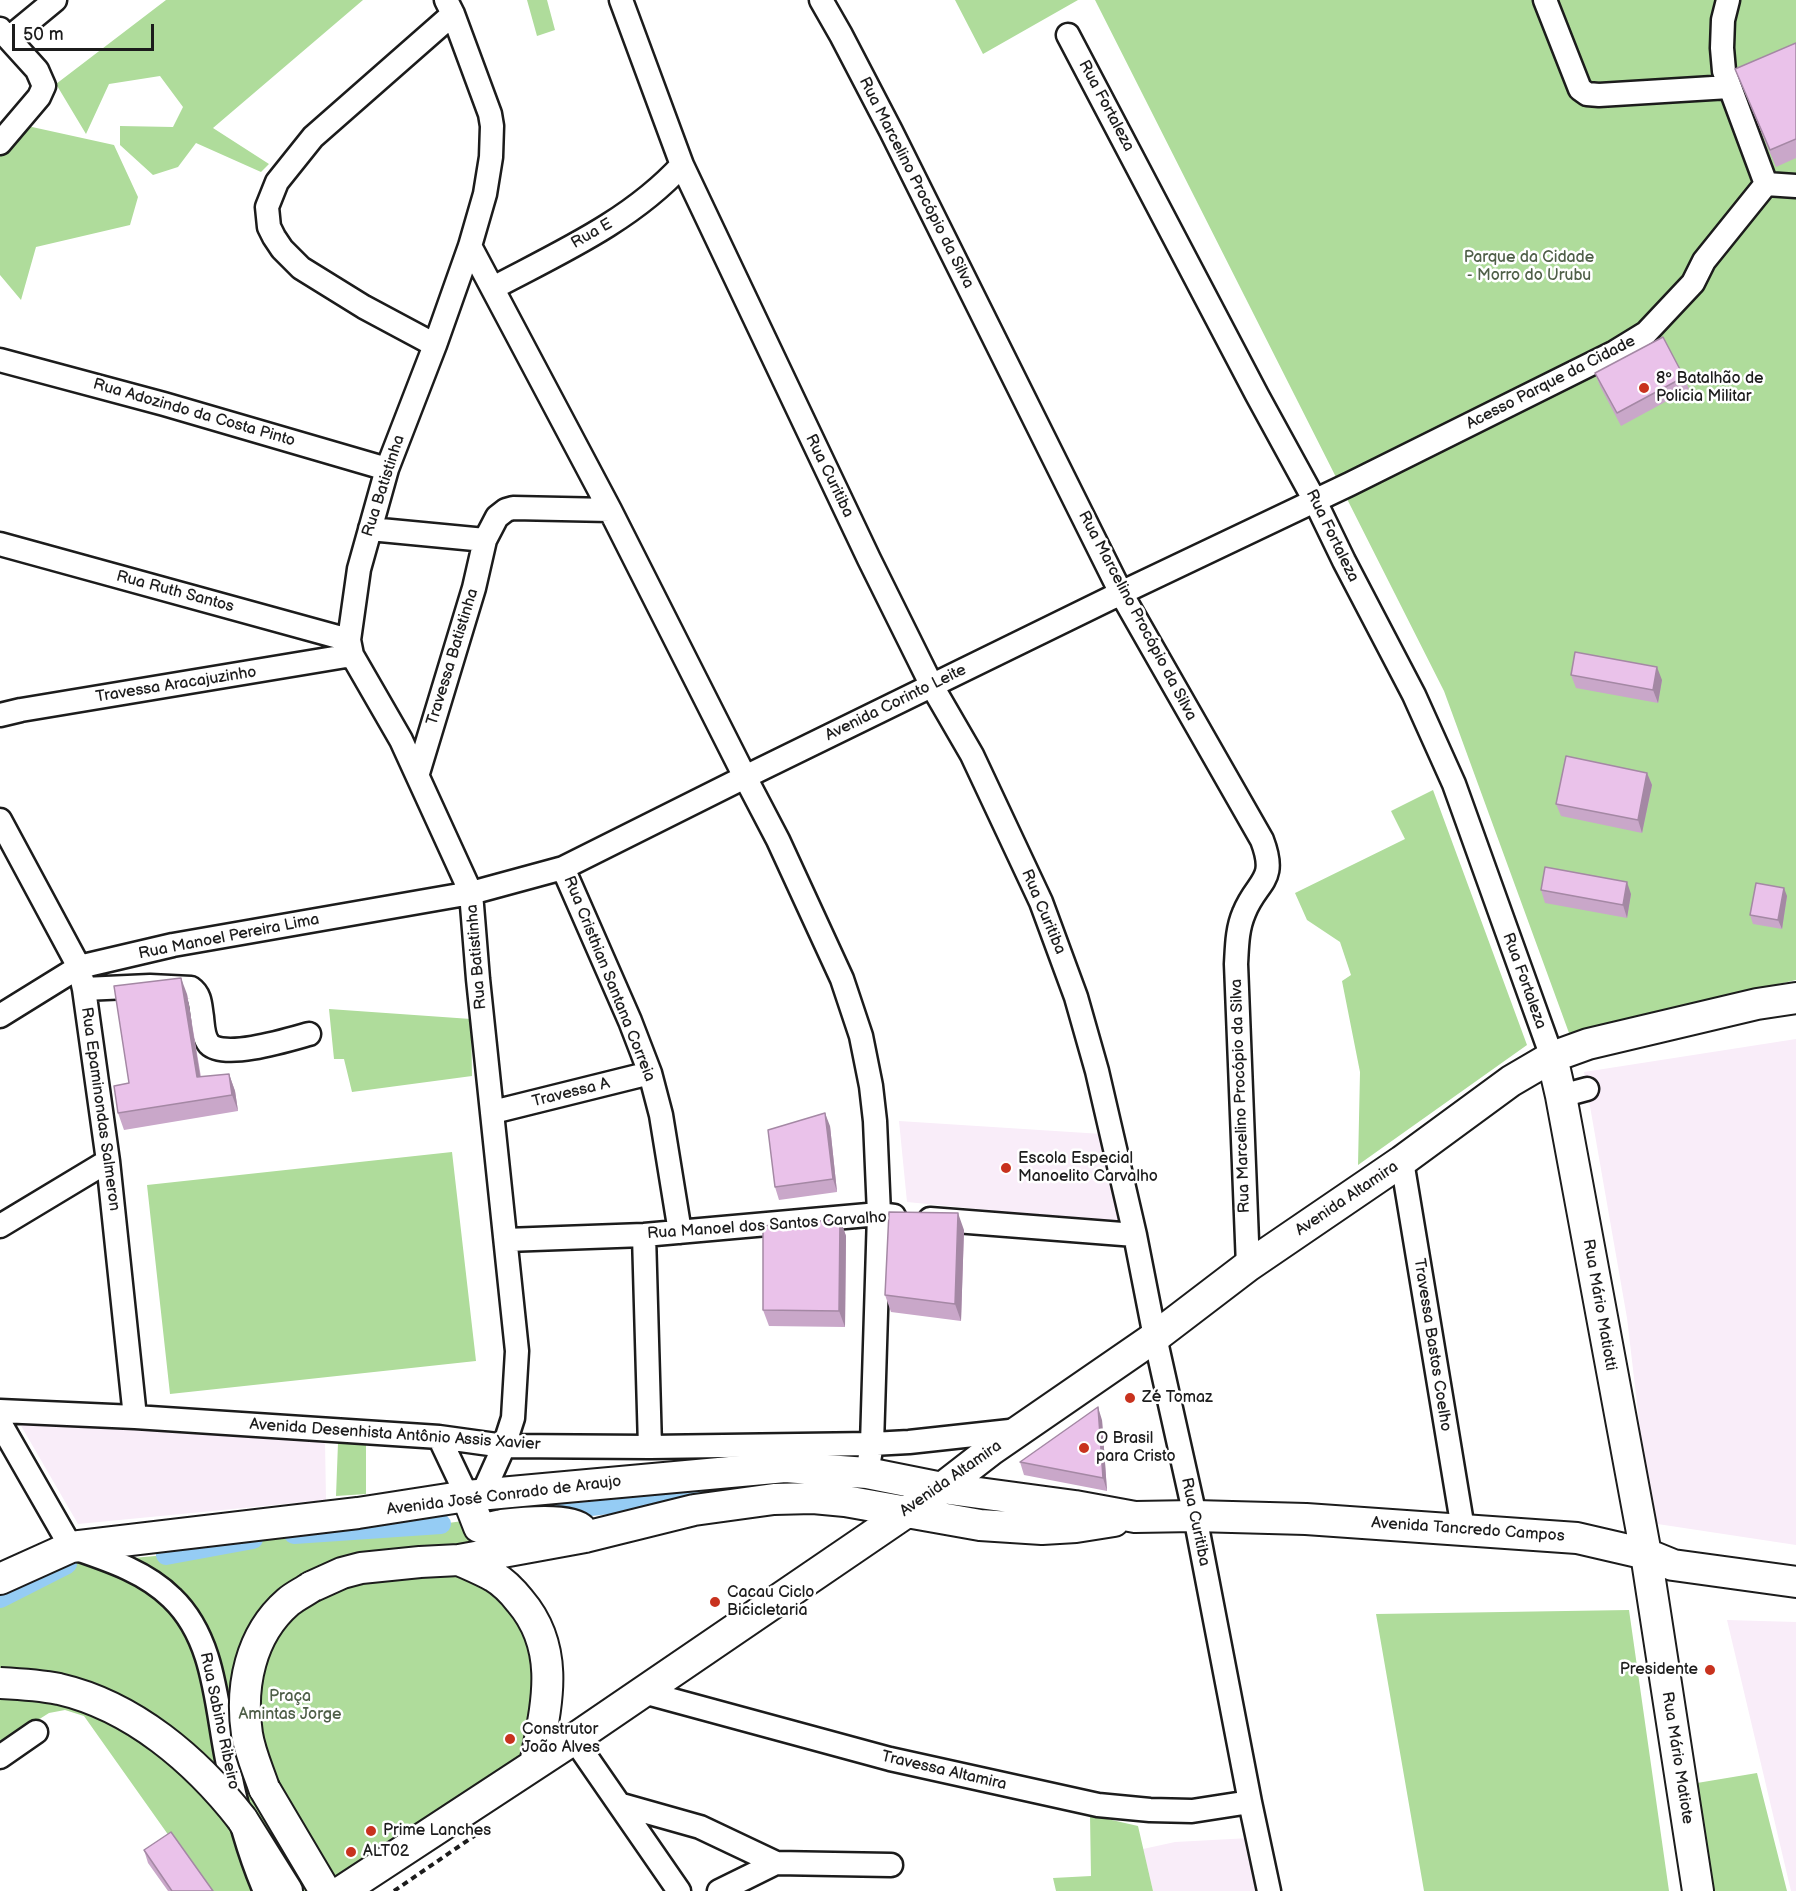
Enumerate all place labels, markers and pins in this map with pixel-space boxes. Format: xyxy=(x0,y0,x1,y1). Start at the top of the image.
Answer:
place label: 8º Batalhão de Policia Militar xyxy=(1656,369,1764,407)
marker: 8º Batalhão de Policia Militar xyxy=(1637,381,1651,395)
place label: Escola Especial Manoelito Carvalho xyxy=(1018,1149,1158,1187)
marker: Escola Especial Manoelito Carvalho xyxy=(999,1161,1013,1175)
place label: Zé Tomaz xyxy=(1142,1388,1213,1408)
marker: Zé Tomaz xyxy=(1123,1391,1137,1405)
place label: O Brasil para Cristo xyxy=(1096,1429,1176,1467)
marker: O Brasil para Cristo xyxy=(1077,1441,1091,1455)
place label: Cacau Ciclo Bicicletaria xyxy=(727,1583,814,1621)
marker: Cacau Ciclo Bicicletaria xyxy=(708,1595,722,1609)
place label: Presidente xyxy=(1620,1660,1698,1680)
marker: Presidente xyxy=(1703,1663,1717,1677)
place label: Construtor João Alves xyxy=(522,1720,600,1758)
marker: Construtor João Alves xyxy=(503,1732,517,1746)
place label: Prime Lanches xyxy=(383,1821,491,1841)
marker: Prime Lanches xyxy=(364,1824,378,1838)
place label: ALT02 xyxy=(363,1842,409,1862)
marker: ALT02 xyxy=(344,1845,358,1859)

